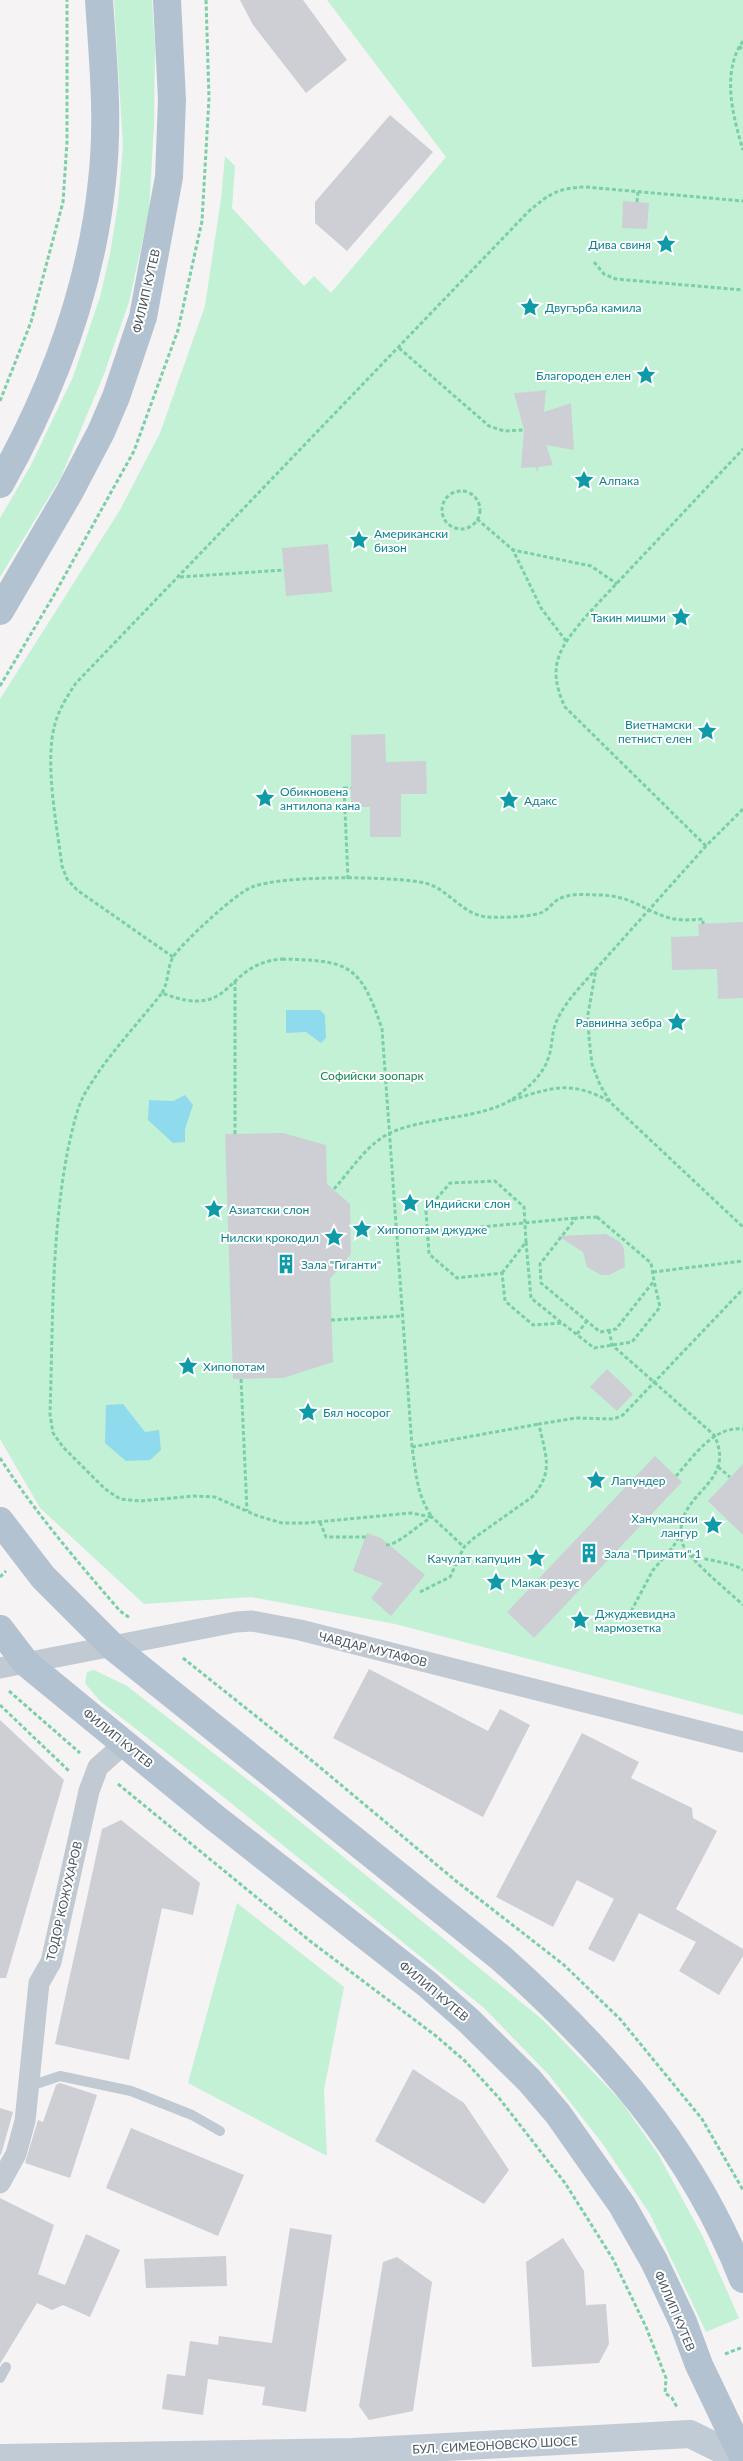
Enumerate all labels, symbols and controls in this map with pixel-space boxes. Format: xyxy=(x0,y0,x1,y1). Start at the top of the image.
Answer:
place icon: Дива свиня xyxy=(655,233,677,255)
place label: Дива свиня xyxy=(589,237,651,252)
street label: ФИЛИП КУТЕВ xyxy=(129,247,163,334)
place icon: Двугърба камила xyxy=(519,296,541,318)
place label: Двугърба камила xyxy=(545,300,642,315)
place icon: Благороден елен xyxy=(635,364,657,386)
place label: Благороден елен xyxy=(536,368,631,383)
place icon: Алпака xyxy=(573,469,595,491)
place label: Алпака xyxy=(599,473,639,488)
place label: Американски бизон xyxy=(374,526,448,555)
place icon: Американски бизон xyxy=(348,529,370,551)
place icon: Такин мишми xyxy=(670,606,692,628)
place label: Такин мишми xyxy=(591,610,666,625)
place label: Виетнамски петнист елен xyxy=(618,717,692,746)
place icon: Виетнамски петнист елен xyxy=(696,720,718,742)
place label: Обикновена антилопа кана xyxy=(280,784,360,813)
place icon: Обикновена антилопа кана xyxy=(254,787,276,809)
place icon: Адакс xyxy=(498,789,520,811)
place label: Адакс xyxy=(524,793,558,808)
place icon: Равнинна зебра xyxy=(666,1011,688,1033)
place label: Равнинна зебра xyxy=(575,1015,662,1030)
park label: Софийски зоопарк xyxy=(320,1068,425,1083)
place icon: Индийски слон xyxy=(399,1192,421,1214)
place label: Индийски слон xyxy=(425,1196,510,1211)
place icon: Азиатски слон xyxy=(203,1198,225,1220)
place label: Азиатски слон xyxy=(229,1202,309,1217)
place icon: Хипопотам джудже xyxy=(351,1218,373,1240)
place label: Хипопотам джудже xyxy=(377,1222,487,1237)
place icon: Нилски крокодил xyxy=(323,1226,345,1248)
place label: Нилски крокодил xyxy=(220,1230,319,1245)
building icon: Зала "Гиганти" xyxy=(275,1253,297,1275)
place label: Зала "Гиганти" xyxy=(301,1257,381,1272)
place icon: Хипопотам xyxy=(177,1355,199,1377)
place label: Хипопотам xyxy=(203,1359,265,1374)
place icon: Бял носорог xyxy=(297,1401,319,1423)
place label: Бял носорог xyxy=(323,1405,391,1420)
place icon: Лапундер xyxy=(585,1469,607,1491)
place label: Лапундер xyxy=(610,1473,666,1488)
place label: Ханумански лангур xyxy=(631,1511,698,1540)
place icon: Ханумански лангур xyxy=(702,1514,724,1536)
building icon: Зала "Примати" 1 xyxy=(578,1542,600,1564)
place label: Зала "Примати" 1 xyxy=(604,1546,701,1561)
place icon: Качулат капуцин xyxy=(525,1547,547,1569)
place label: Качулат капуцин xyxy=(427,1551,521,1566)
place icon: Макак резус xyxy=(485,1571,507,1593)
place label: Макак резус xyxy=(511,1575,580,1590)
place label: Джуджевидна мармозетка xyxy=(595,1606,676,1635)
place icon: Джуджевидна мармозетка xyxy=(569,1609,591,1631)
street label: ЧАВДАР МУТАФОВ xyxy=(317,1628,429,1670)
street label: ФИЛИП КУТЕВ xyxy=(80,1705,156,1771)
street label: ТОДОР КОЖУХАРОВ xyxy=(43,1839,85,1962)
street label: ФИЛИП КУТЕВ xyxy=(396,1958,472,2024)
street label: ФИЛИП КУТЕВ xyxy=(651,2269,699,2354)
street label: БУЛ. СИМЕОНОВСКО ШОСЕ xyxy=(412,2433,578,2457)

